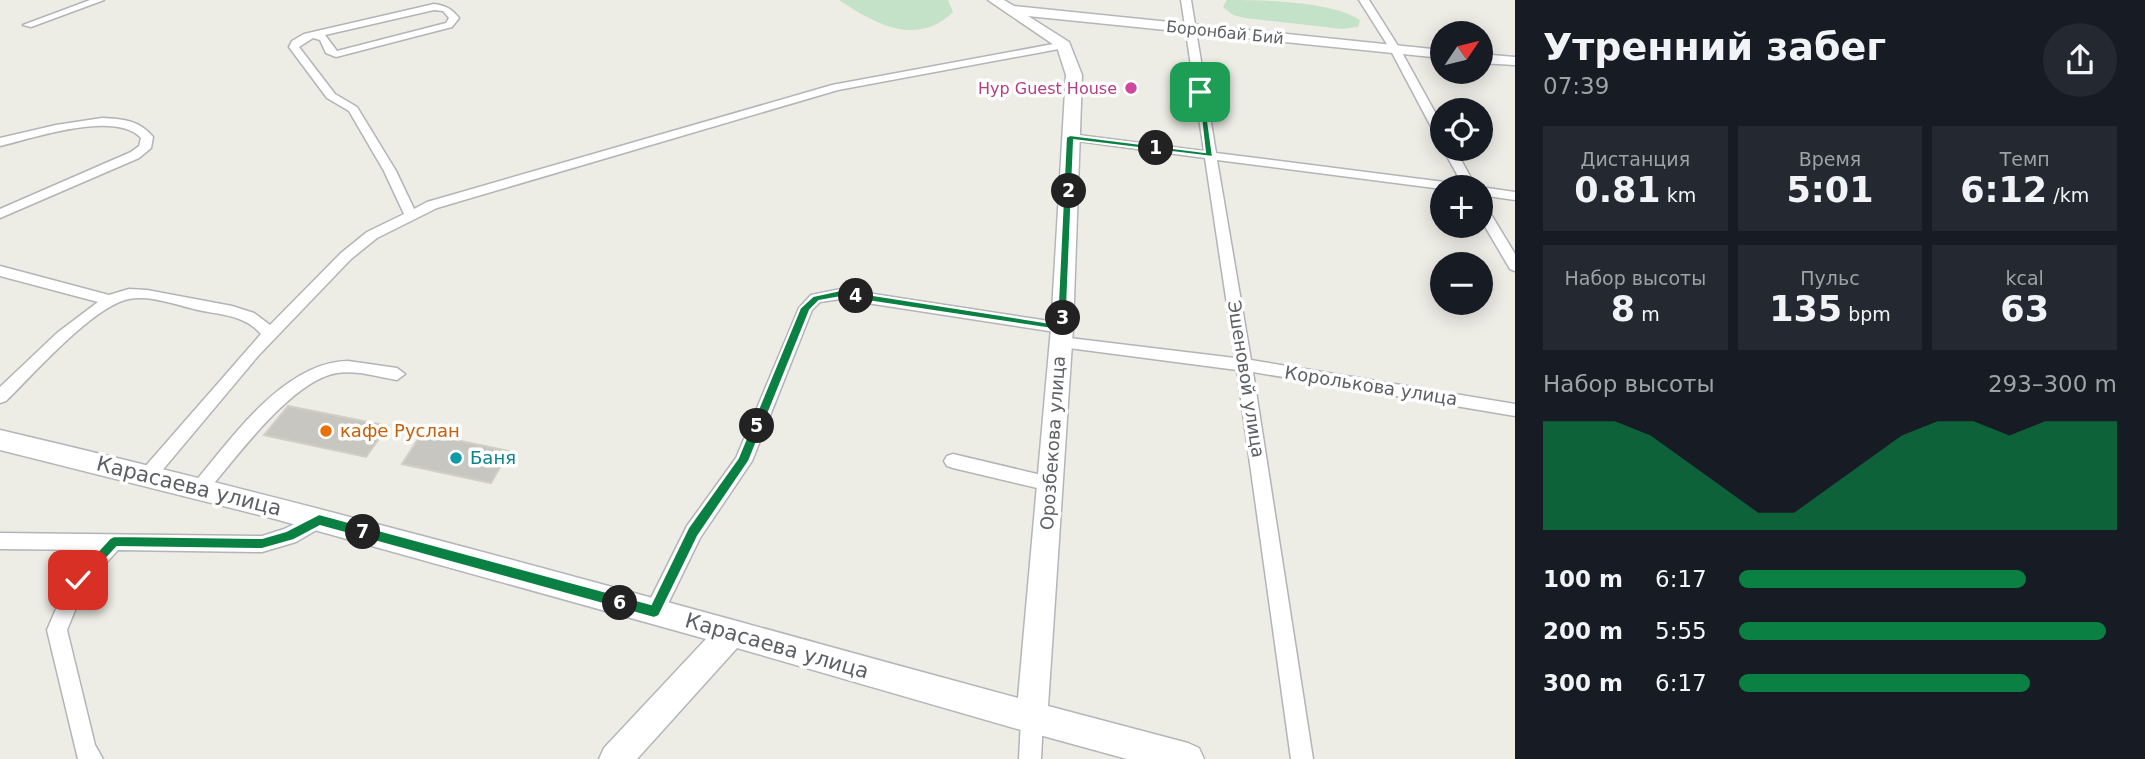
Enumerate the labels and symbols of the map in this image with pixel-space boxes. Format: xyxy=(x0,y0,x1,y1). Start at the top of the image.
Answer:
street label: Боронбай Бий xyxy=(1165,17,1285,48)
north arrow xyxy=(1430,21,1493,84)
pin xyxy=(1170,62,1230,122)
place label: Нур Guest House xyxy=(978,79,1117,98)
marker: Нур Guest House xyxy=(1123,80,1139,96)
pin: 1 xyxy=(1138,130,1174,166)
pin: 2 xyxy=(1052,174,1086,208)
pin: 4 xyxy=(838,278,874,314)
street label: Эшеновой улица xyxy=(1224,299,1269,459)
pin: 3 xyxy=(1046,300,1080,336)
street label: Орозбекова улица xyxy=(1036,355,1069,531)
street label: Королькова улица xyxy=(1283,361,1459,410)
pin: 5 xyxy=(740,408,774,444)
place label: кафе Руслан xyxy=(340,420,460,441)
marker: кафе Руслан xyxy=(318,423,334,439)
place label: Баня xyxy=(470,447,516,468)
marker: Баня xyxy=(448,450,464,466)
street label: Карасаева улица xyxy=(94,451,284,521)
pin: 7 xyxy=(346,514,380,550)
pin xyxy=(48,550,108,610)
pin: 6 xyxy=(602,586,638,620)
street label: Карасаева улица xyxy=(682,608,872,684)

